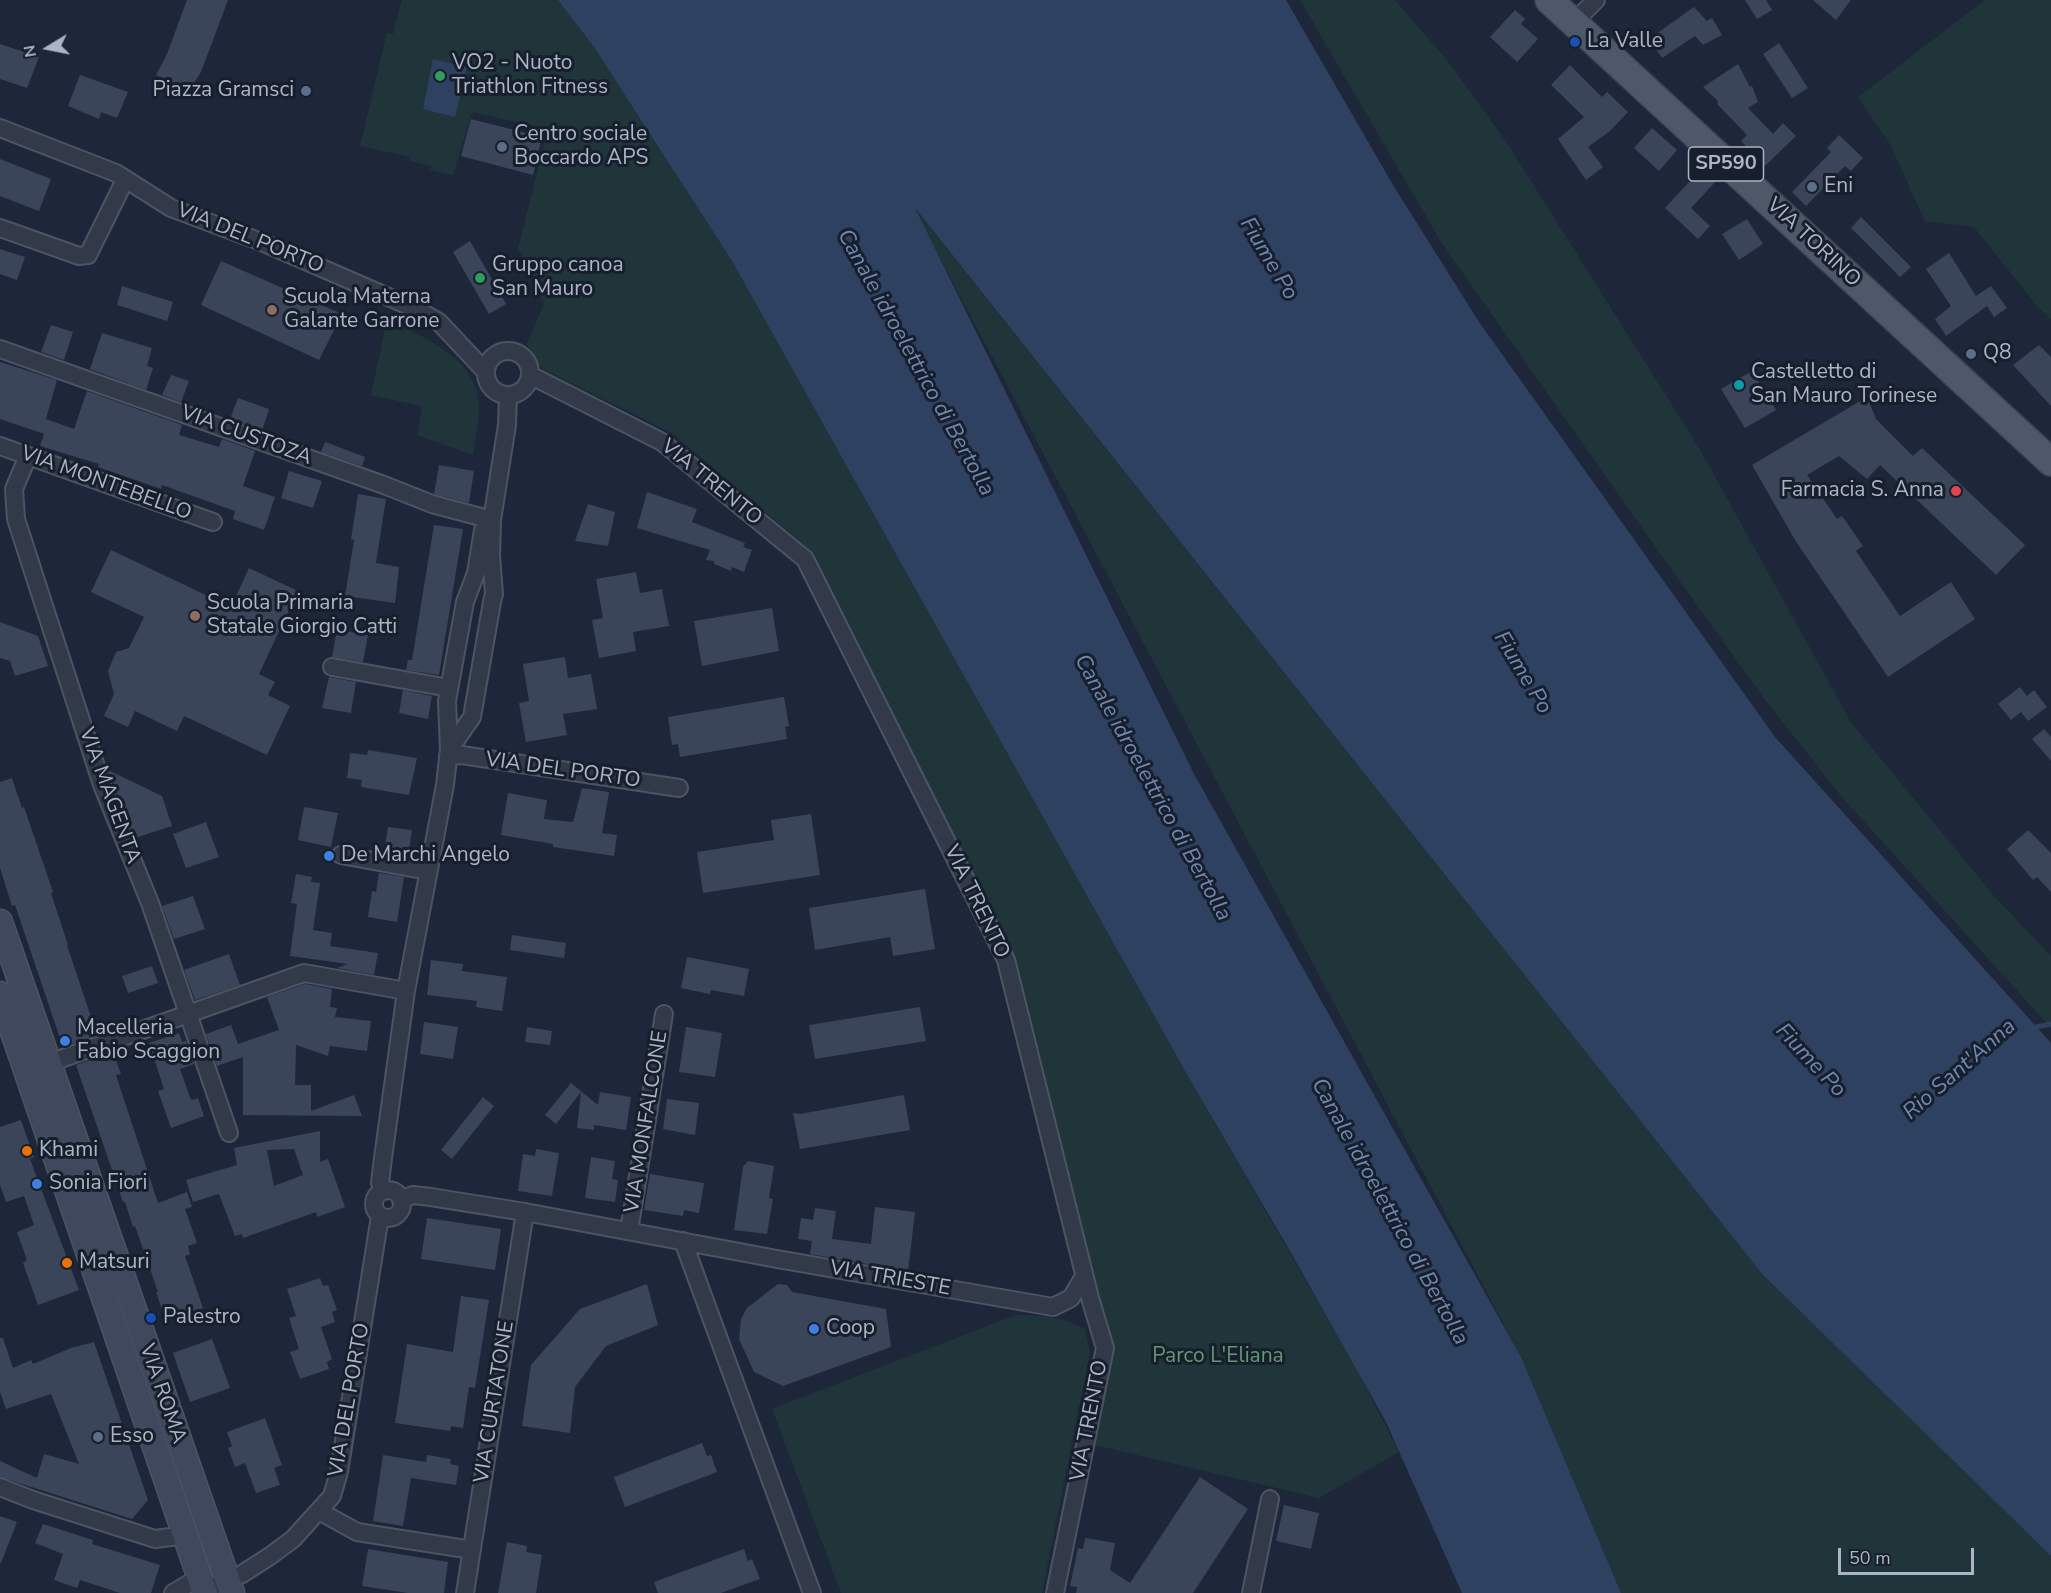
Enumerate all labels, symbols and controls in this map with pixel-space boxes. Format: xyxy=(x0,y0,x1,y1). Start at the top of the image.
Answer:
north arrow xyxy=(18,18,78,78)
place label: La Valle xyxy=(1587,29,1663,55)
marker: La Valle xyxy=(1568,35,1582,49)
text: N xyxy=(18,43,42,59)
place label: VO2 - Nuoto Triathlon Fitness xyxy=(452,51,608,101)
marker: VO2 - Nuoto Triathlon Fitness xyxy=(433,69,447,83)
place label: Piazza Gramsci xyxy=(152,78,294,104)
marker: Piazza Gramsci xyxy=(299,84,313,98)
place label: Centro sociale Boccardo APS xyxy=(514,122,648,172)
marker: Centro sociale Boccardo APS xyxy=(495,140,509,154)
road number: SP590 xyxy=(1688,147,1764,181)
place label: Eni xyxy=(1824,174,1853,200)
marker: Eni xyxy=(1805,180,1819,194)
street label: VIA TORINO xyxy=(1761,193,1865,293)
street label: VIA DEL PORTO xyxy=(173,198,327,280)
water label: Fiume Po xyxy=(1233,213,1303,305)
water label: Canale idroelettrico di Bertolla xyxy=(831,225,999,501)
place label: Gruppo canoa San Mauro xyxy=(492,253,624,303)
marker: Gruppo canoa San Mauro xyxy=(473,271,487,285)
place label: Scuola Materna Galante Garrone xyxy=(284,285,440,335)
marker: Scuola Materna Galante Garrone xyxy=(265,303,279,317)
place label: Q8 xyxy=(1983,341,2012,367)
marker: Q8 xyxy=(1964,347,1978,361)
place label: Castelletto di San Mauro Torinese xyxy=(1751,360,1937,410)
marker: Castelletto di San Mauro Torinese xyxy=(1732,378,1746,392)
street label: VIA CUSTOZA xyxy=(177,401,315,471)
street label: VIA TRENTO xyxy=(655,435,767,531)
street label: VIA MONTEBELLO xyxy=(17,441,195,527)
place label: Farmacia S. Anna xyxy=(1781,478,1944,504)
marker: Farmacia S. Anna xyxy=(1949,484,1963,498)
place label: Scuola Primaria Statale Giorgio Catti xyxy=(207,591,397,641)
marker: Scuola Primaria Statale Giorgio Catti xyxy=(188,609,202,623)
water label: Fiume Po xyxy=(1487,627,1557,719)
water label: Canale idroelettrico di Bertolla xyxy=(1068,650,1236,926)
street label: VIA MAGENTA xyxy=(73,725,145,867)
street label: VIA DEL PORTO xyxy=(484,748,642,794)
street label: VIA TRENTO xyxy=(938,841,1014,963)
place label: De Marchi Angelo xyxy=(341,843,510,869)
marker: De Marchi Angelo xyxy=(322,849,336,863)
water label: Rio Sant'Anna xyxy=(1898,1014,2022,1126)
place label: Macelleria Fabio Scaggion xyxy=(77,1016,220,1066)
water label: Fiume Po xyxy=(1769,1019,1851,1103)
street label: VIA MONFALCONE xyxy=(620,1029,674,1215)
marker: Macelleria Fabio Scaggion xyxy=(58,1034,72,1048)
water label: Canale idroelettrico di Bertolla xyxy=(1305,1074,1473,1350)
place label: Khami xyxy=(39,1138,98,1164)
marker: Khami xyxy=(20,1144,34,1158)
place label: Sonia Fiori xyxy=(49,1171,147,1197)
marker: Sonia Fiori xyxy=(30,1177,44,1191)
place label: Matsuri xyxy=(79,1250,150,1276)
marker: Matsuri xyxy=(60,1256,74,1270)
street label: VIA TRIESTE xyxy=(828,1256,952,1302)
place label: Palestro xyxy=(163,1305,241,1331)
marker: Palestro xyxy=(144,1311,158,1325)
place label: Coop xyxy=(826,1316,875,1342)
street label: VIA CURTATONE xyxy=(470,1319,520,1485)
street label: VIA DEL PORTO xyxy=(324,1321,376,1479)
marker: Coop xyxy=(807,1322,821,1336)
street label: VIA ROMA xyxy=(133,1341,191,1447)
park label: Parco L'Eliana xyxy=(1152,1344,1284,1370)
street label: VIA TRENTO xyxy=(1066,1358,1114,1484)
place label: Esso xyxy=(110,1424,154,1450)
marker: Esso xyxy=(91,1430,105,1444)
scale bar xyxy=(1841,1536,1978,1574)
text: 50 m xyxy=(1849,1546,1891,1570)

